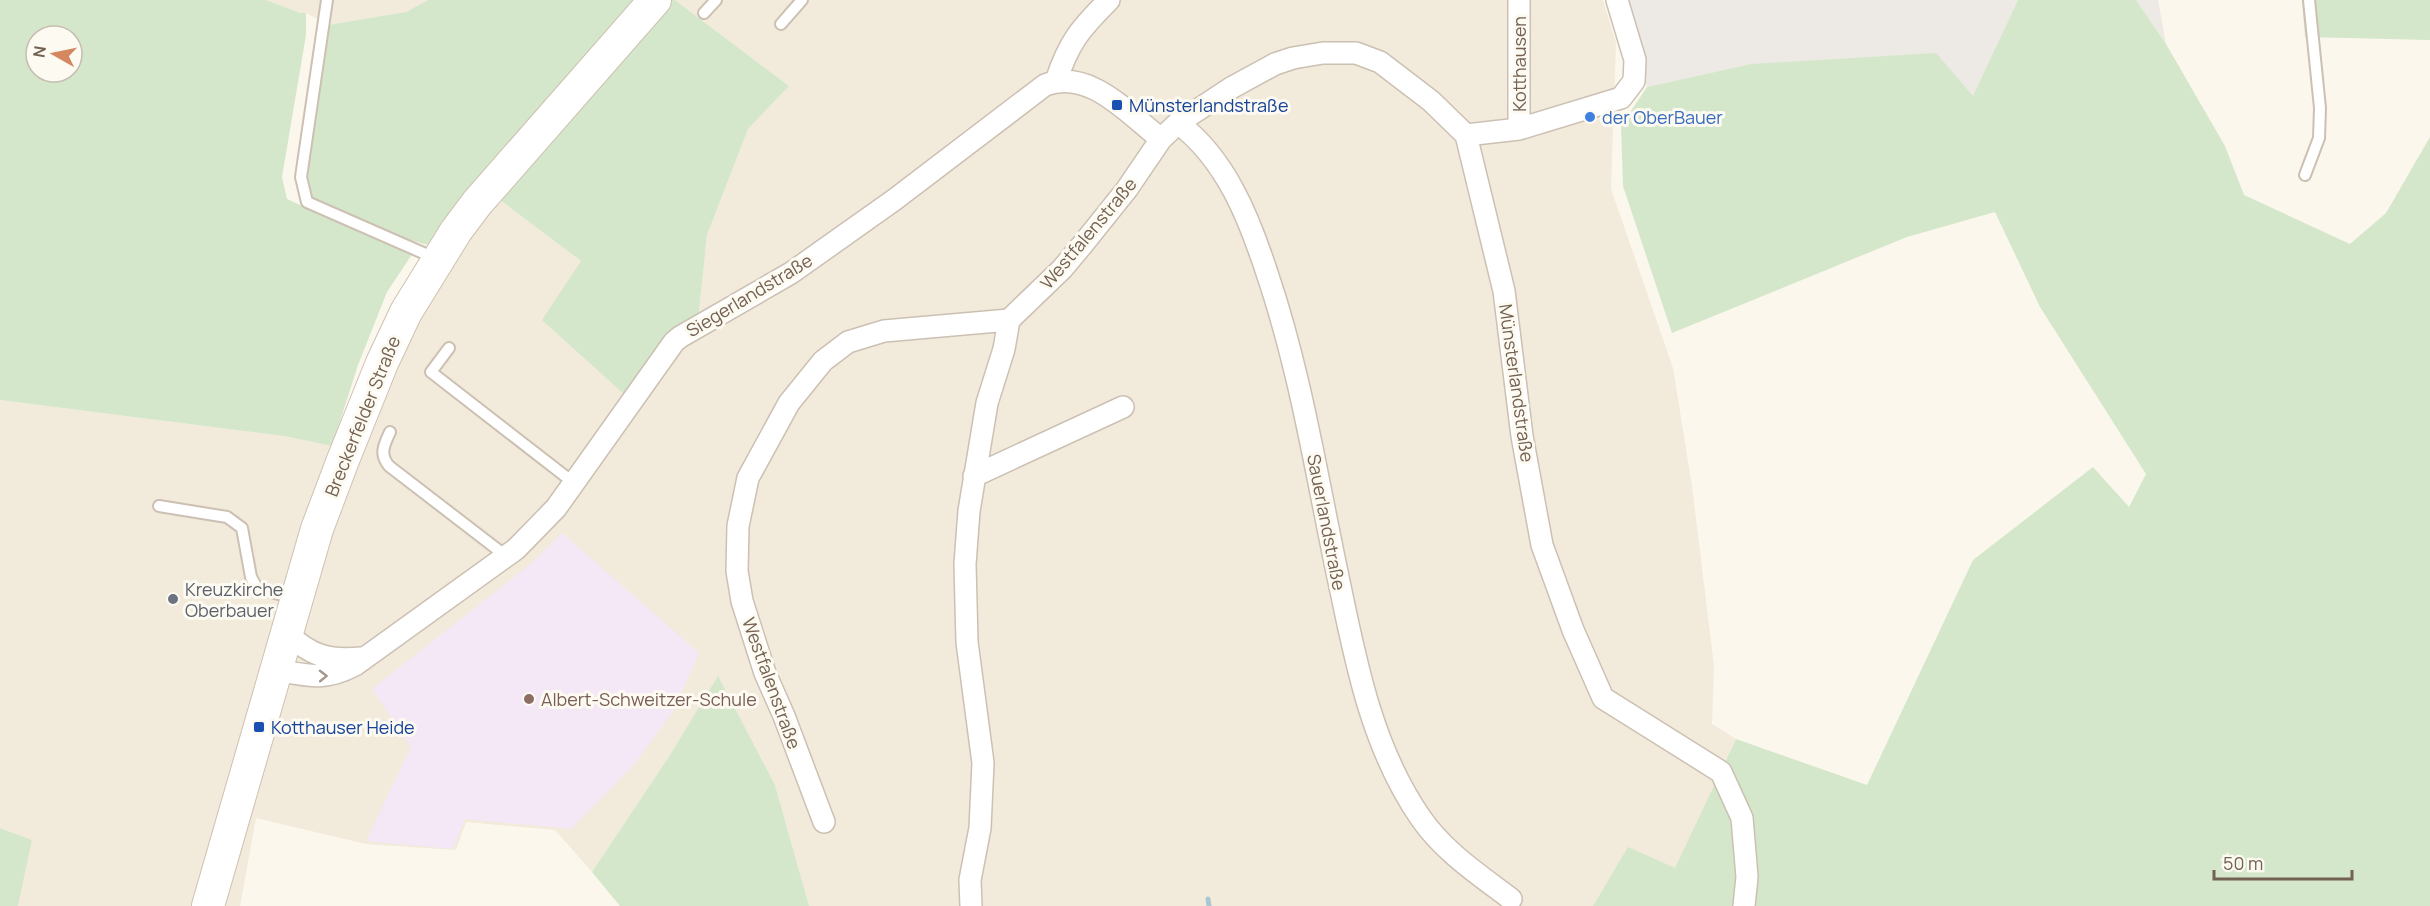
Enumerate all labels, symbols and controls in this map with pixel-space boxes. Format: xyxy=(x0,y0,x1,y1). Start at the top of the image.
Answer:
street label: Kotthausen xyxy=(1507,16,1531,112)
north arrow xyxy=(24,24,84,84)
text: N xyxy=(27,44,51,59)
place label: Münsterlandstraße xyxy=(1129,93,1288,117)
marker: Münsterlandstraße xyxy=(1110,98,1124,112)
place label: der OberBauer xyxy=(1602,105,1723,129)
marker: der OberBauer xyxy=(1583,110,1597,124)
street label: Westfalenstraße xyxy=(1034,172,1142,294)
street label: Siegerlandstraße xyxy=(681,248,817,342)
street label: Münsterlandstraße xyxy=(1494,302,1540,464)
street label: Breckerfelder Straße xyxy=(319,332,405,500)
street label: Sauerlandstraße xyxy=(1302,452,1352,592)
place label: Kreuzkirche Oberbauer xyxy=(185,577,283,622)
marker: Kreuzkirche Oberbauer xyxy=(166,592,180,606)
street label: Westfalenstraße xyxy=(737,614,807,752)
one-way arrow xyxy=(319,669,328,682)
place label: Albert-Schweitzer-Schule xyxy=(541,687,757,711)
marker: Albert-Schweitzer-Schule xyxy=(522,692,536,706)
place label: Kotthauser Heide xyxy=(271,715,415,739)
marker: Kotthauser Heide xyxy=(252,720,266,734)
scale bar xyxy=(2214,843,2352,881)
text: 50 m xyxy=(2223,851,2263,875)

